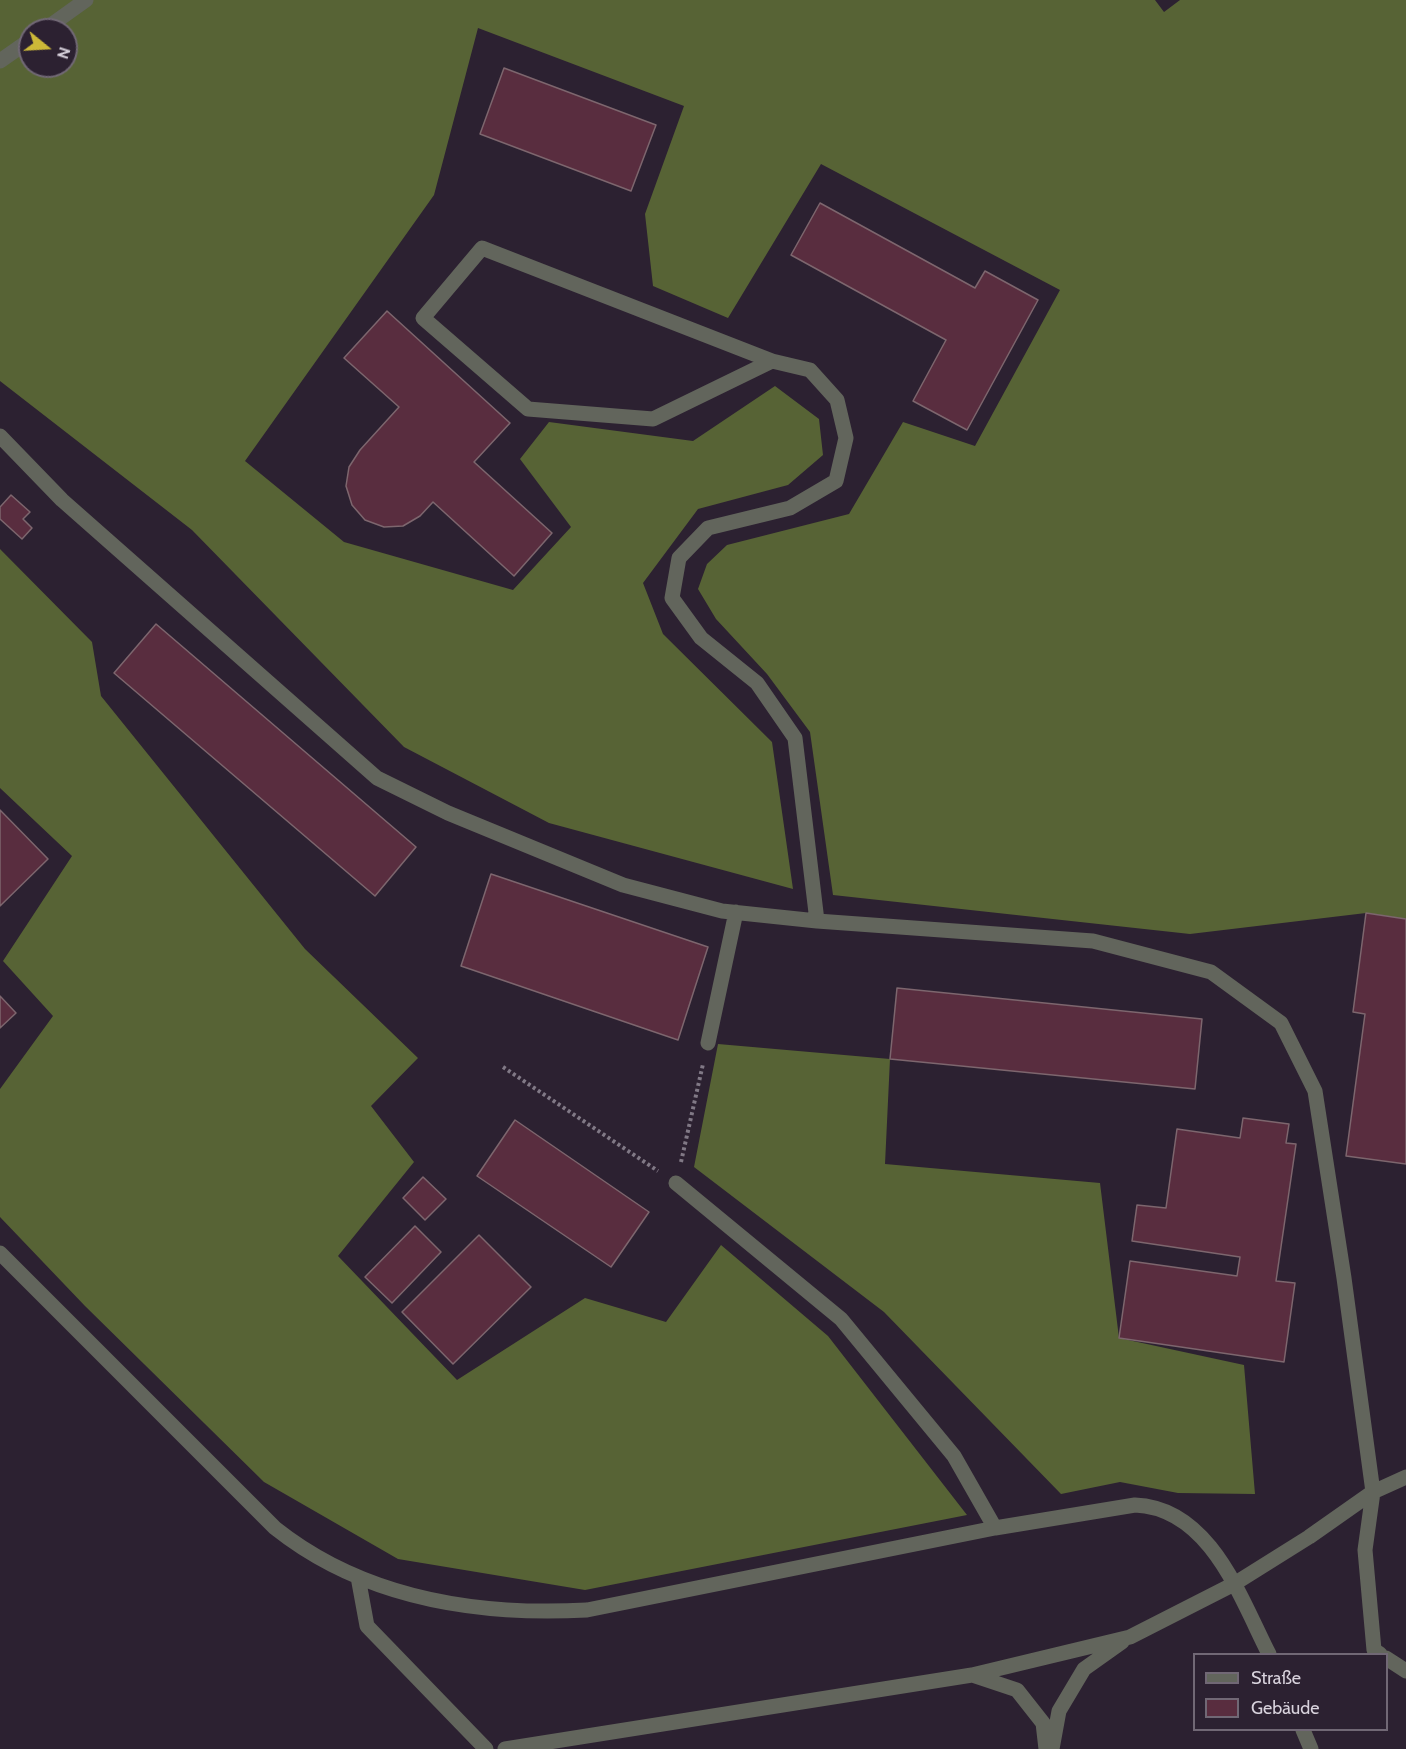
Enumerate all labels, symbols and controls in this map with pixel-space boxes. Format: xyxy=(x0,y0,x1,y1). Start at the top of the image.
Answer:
north arrow xyxy=(18,18,78,78)
text: N xyxy=(53,45,74,61)
legend xyxy=(1193,1653,1388,1731)
text: Straße xyxy=(1251,1667,1301,1689)
text: Gebäude xyxy=(1251,1697,1320,1719)

